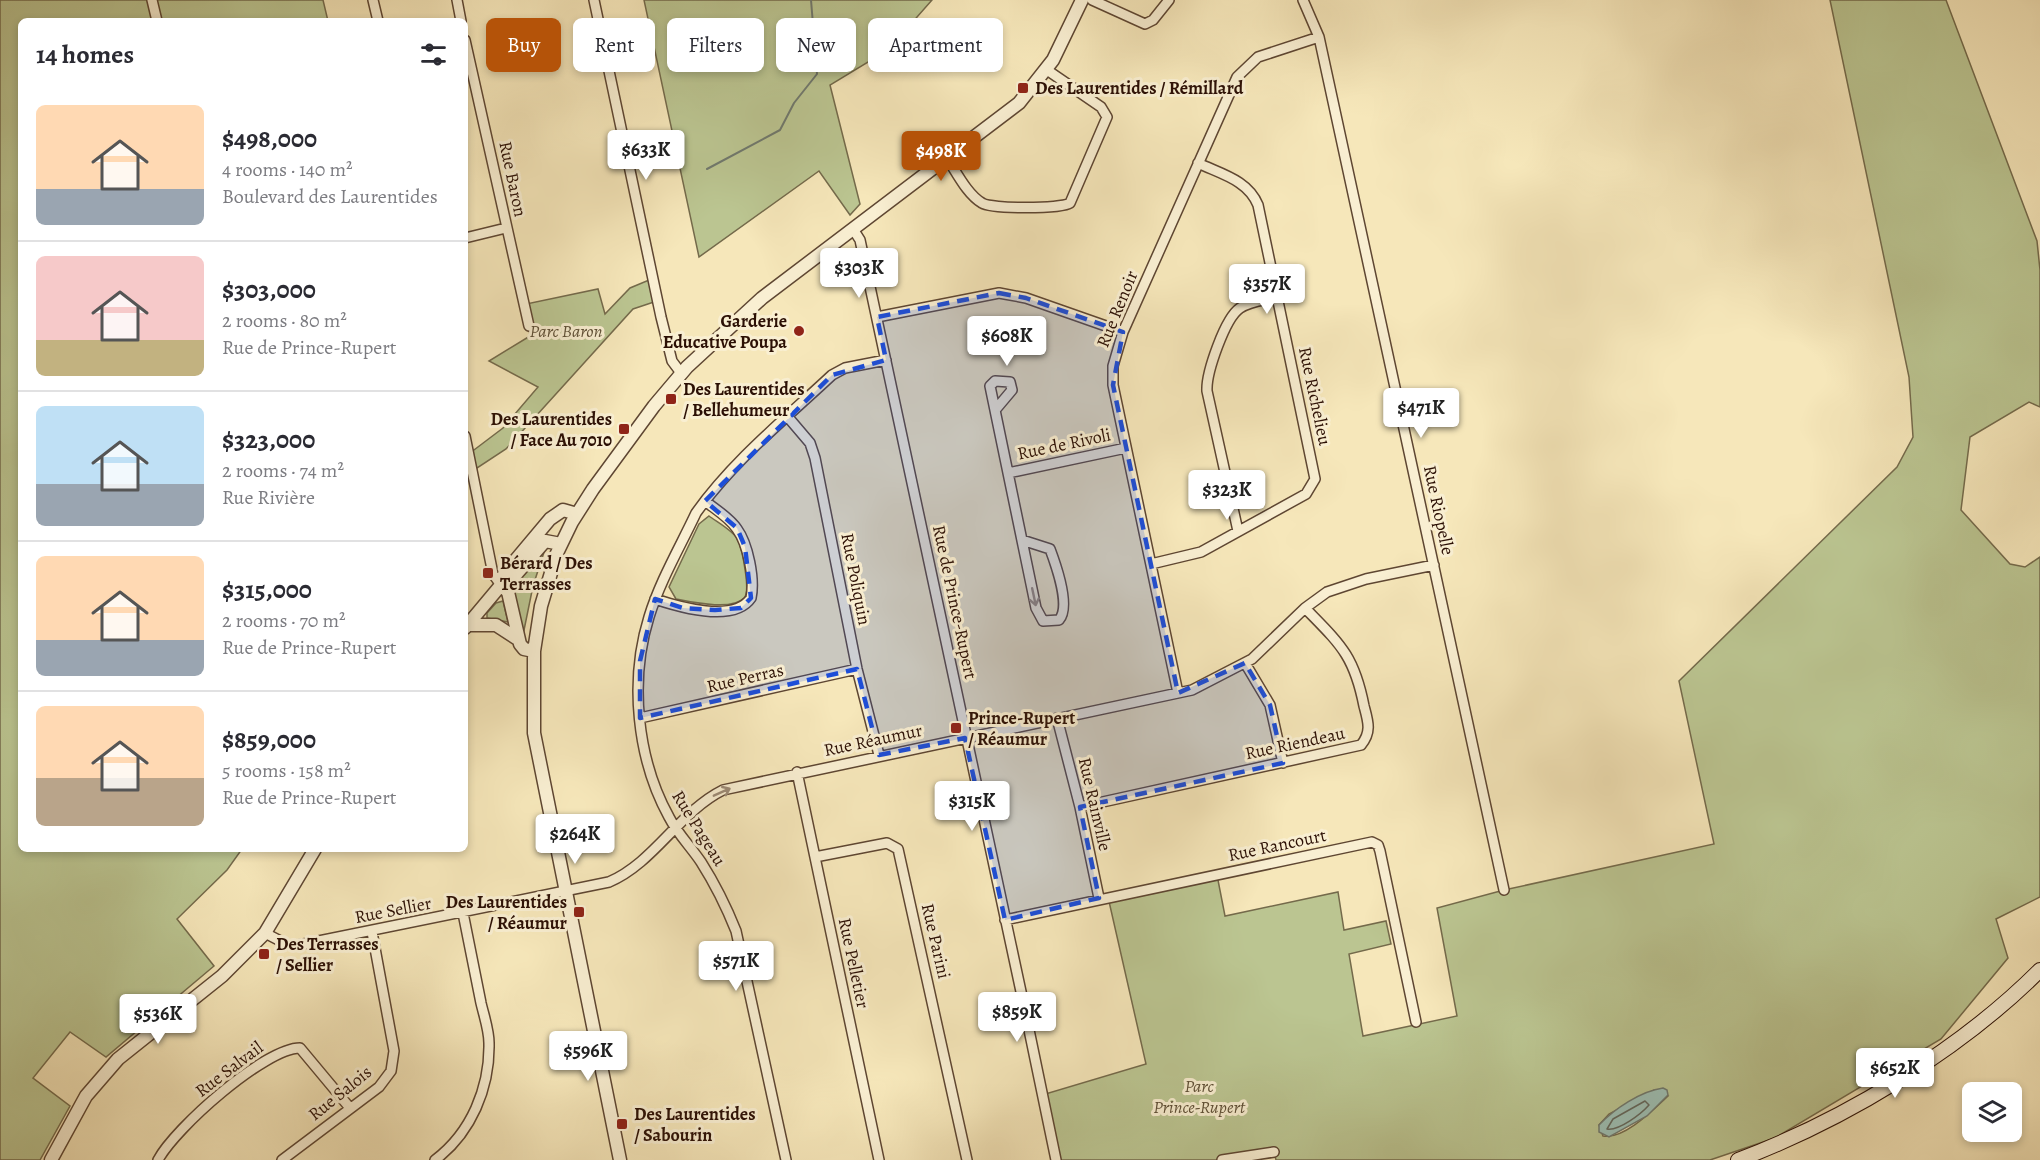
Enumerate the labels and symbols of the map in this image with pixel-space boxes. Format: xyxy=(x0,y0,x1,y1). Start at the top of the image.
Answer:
place label: Des Laurentides / Rémillard xyxy=(1035,76,1244,100)
marker: Des Laurentides / Rémillard xyxy=(1016,81,1030,95)
pin: $633K xyxy=(604,130,688,181)
pin: $498K xyxy=(899,131,983,182)
street label: Rue Baron xyxy=(493,139,533,219)
pin: $303K xyxy=(817,248,901,299)
pin: $357K xyxy=(1225,264,1309,315)
street label: Rue Renoir xyxy=(1091,267,1143,351)
place label: Garderie Educative Poupa xyxy=(663,309,787,354)
pin: $608K xyxy=(965,316,1049,367)
park label: Parc Baron xyxy=(530,319,603,343)
marker: Garderie Educative Poupa xyxy=(792,324,806,338)
street label: Rue Richelieu xyxy=(1293,344,1337,448)
place label: Des Laurentides / Bellehumeur xyxy=(683,377,804,422)
pin: $471K xyxy=(1379,388,1463,439)
marker: Des Laurentides / Bellehumeur xyxy=(664,392,678,406)
place label: Des Laurentides / Face Au 7010 xyxy=(491,407,612,452)
marker: Des Laurentides / Face Au 7010 xyxy=(617,422,631,436)
street label: Rue de Rivoli xyxy=(1015,422,1113,466)
street label: Rue Riopelle xyxy=(1418,463,1460,557)
pin: $323K xyxy=(1185,470,1269,521)
street label: Rue de Prince-Rupert xyxy=(927,523,983,681)
street label: Rue Poliquin xyxy=(835,531,877,627)
place label: Bérard / Des Terrasses xyxy=(500,551,593,596)
marker: Bérard / Des Terrasses xyxy=(481,566,495,580)
one-way arrow xyxy=(1029,587,1040,607)
street label: Rue Perras xyxy=(704,658,786,698)
place label: Prince-Rupert / Réaumur xyxy=(968,706,1075,751)
street label: Rue Réaumur xyxy=(822,718,925,762)
marker: Prince-Rupert / Réaumur xyxy=(949,721,963,735)
street label: Rue Riendeau xyxy=(1243,721,1347,765)
street label: Rue Rainville xyxy=(1073,755,1117,853)
pin: $315K xyxy=(930,781,1014,832)
one-way arrow xyxy=(712,785,730,797)
street label: Rue Pageau xyxy=(666,786,732,871)
pin: $264K xyxy=(533,814,617,865)
street label: Rue Rancourt xyxy=(1226,823,1328,867)
place label: Des Laurentides / Réaumur xyxy=(446,890,568,935)
street label: Rue Sellier xyxy=(352,891,434,929)
street label: Rue Parini xyxy=(916,901,956,981)
marker: Des Laurentides / Réaumur xyxy=(572,905,586,919)
street label: Rue Pelletier xyxy=(833,916,875,1010)
place label: Des Terrasses / Sellier xyxy=(276,932,379,977)
pin: $571K xyxy=(694,941,778,992)
marker: Des Terrasses / Sellier xyxy=(257,947,271,961)
pin: $859K xyxy=(975,992,1059,1043)
pin: $536K xyxy=(116,994,200,1045)
pin: $596K xyxy=(546,1031,630,1082)
street label: Rue Salvail xyxy=(190,1035,268,1102)
pin: $652K xyxy=(1853,1048,1937,1099)
street label: Rue Salois xyxy=(303,1060,377,1126)
park label: Parc Prince-Rupert xyxy=(1153,1074,1246,1119)
place label: Des Laurentides / Sabourin xyxy=(634,1102,755,1147)
marker: Des Laurentides / Sabourin xyxy=(615,1117,629,1131)

